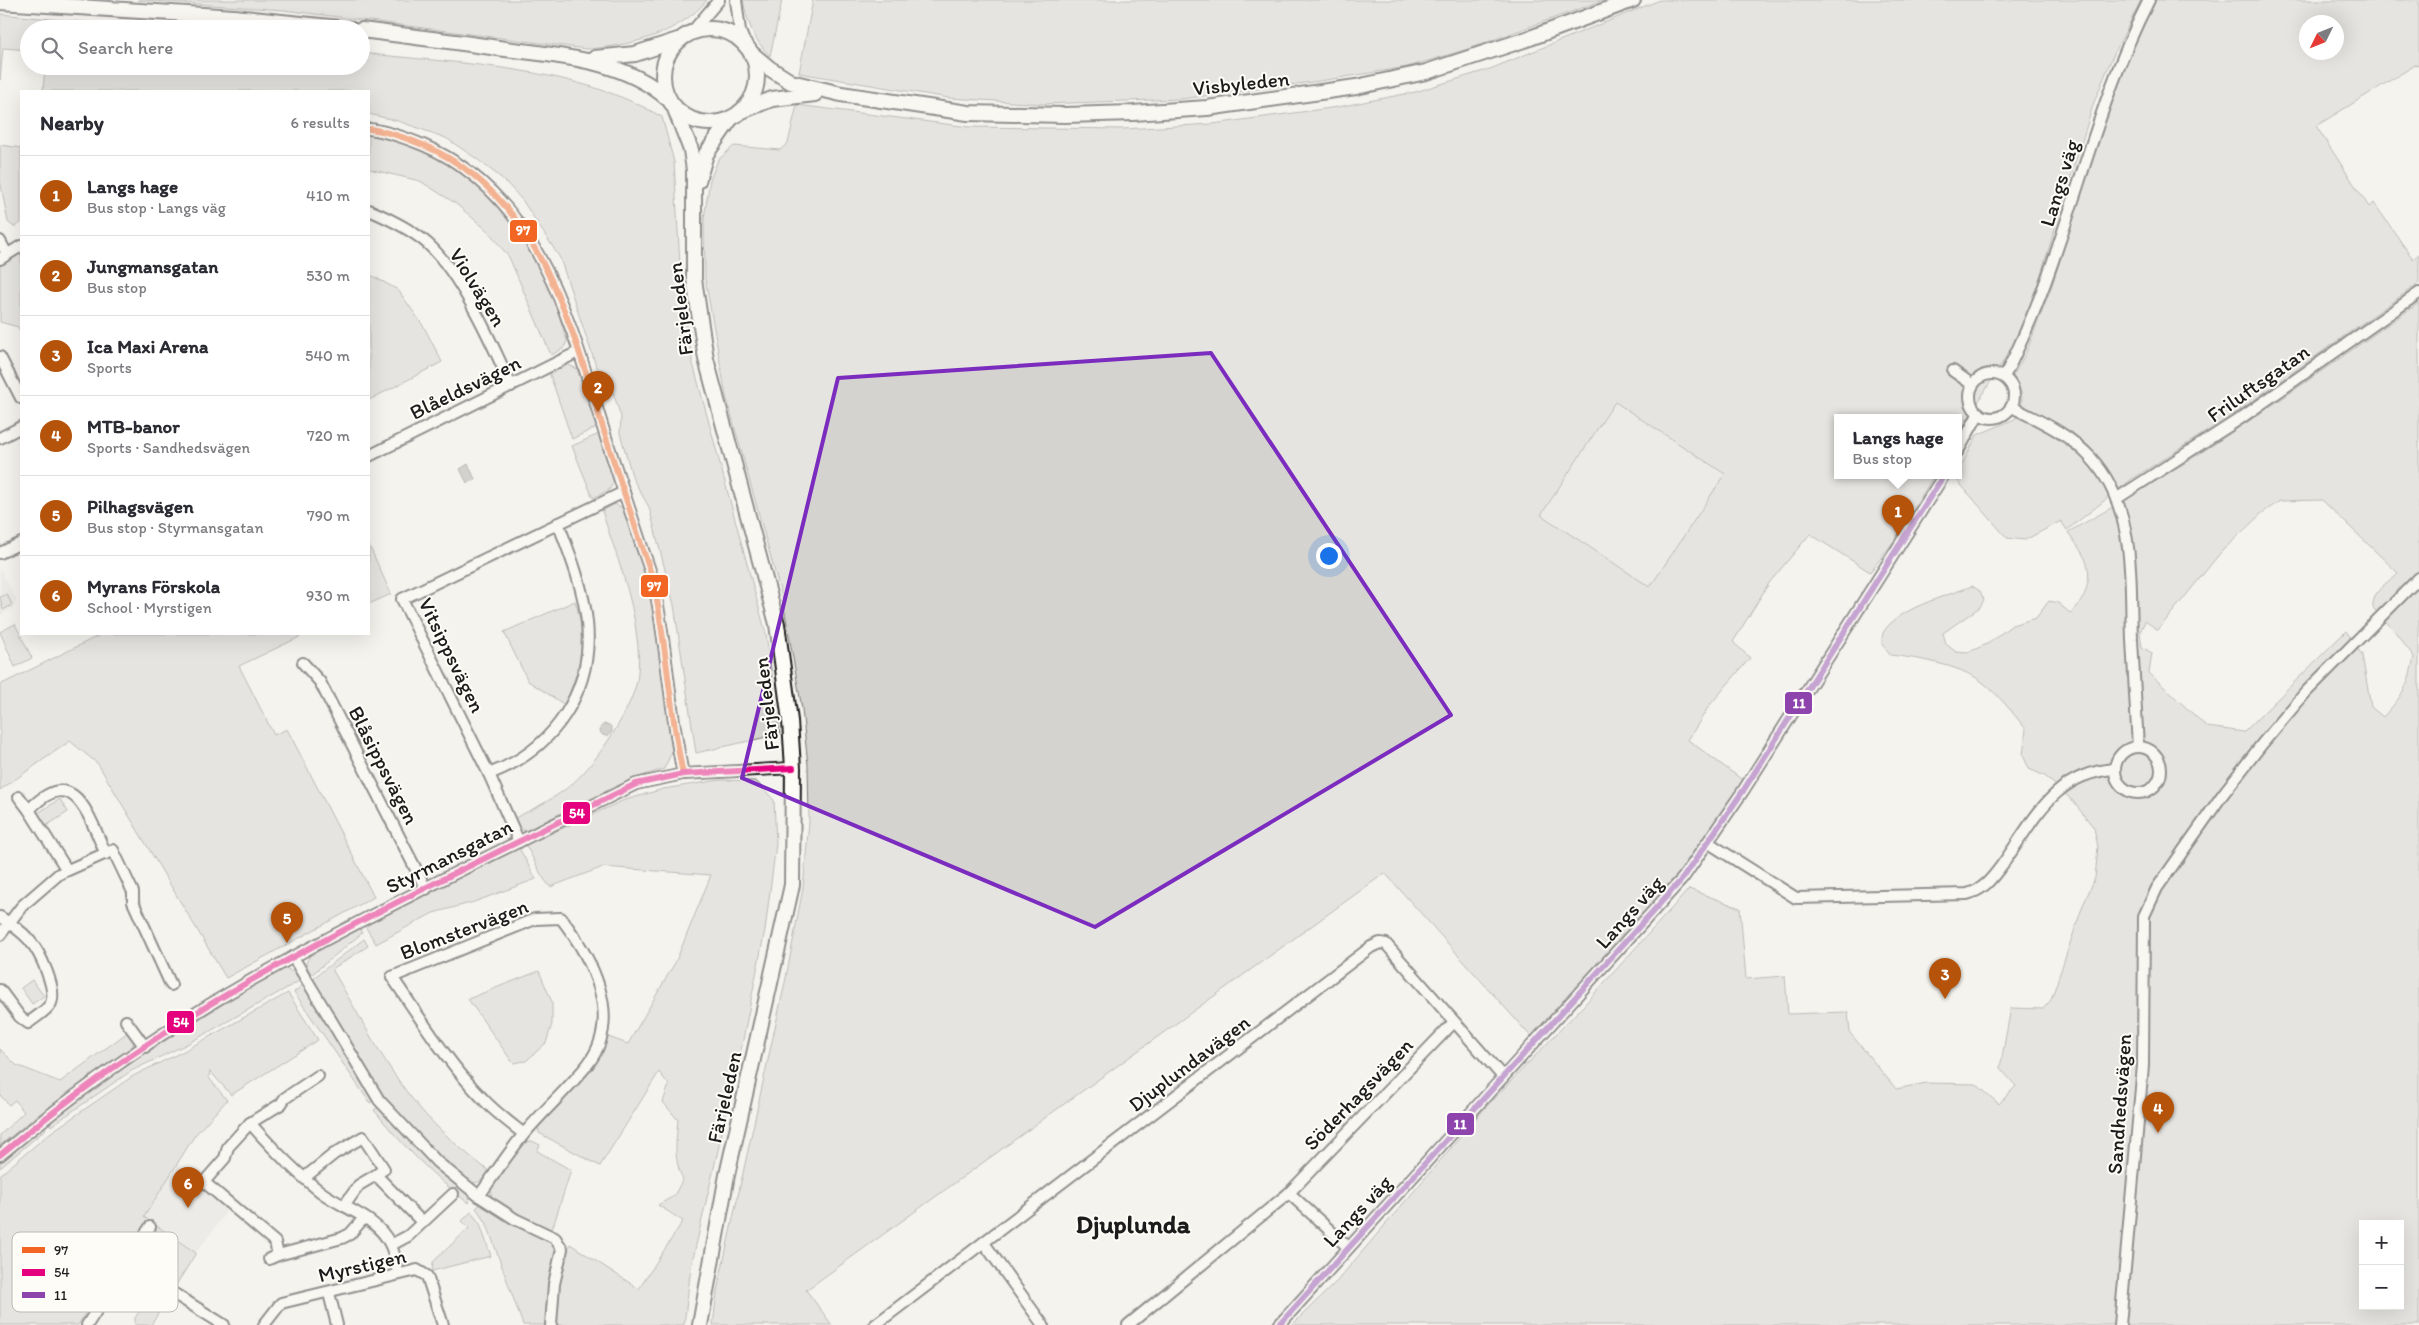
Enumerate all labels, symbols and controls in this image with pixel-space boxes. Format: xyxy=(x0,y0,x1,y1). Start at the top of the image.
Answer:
north arrow xyxy=(2299,15,2344,60)
search box xyxy=(20,20,370,75)
icon: search xyxy=(38,34,66,62)
text: Search here xyxy=(78,36,173,59)
street label: Visbyleden xyxy=(1191,65,1291,101)
text: Nearby xyxy=(40,110,104,135)
text: 6 results xyxy=(290,113,350,132)
street label: Langs väg xyxy=(2034,136,2084,229)
text: Langs hage xyxy=(87,175,178,198)
text: 1 xyxy=(52,186,60,205)
text: 410 m xyxy=(306,186,350,205)
text: Bus stop · Langs väg xyxy=(87,198,226,217)
line badge: 97 xyxy=(509,219,538,243)
text: 97 xyxy=(516,222,530,239)
street label: Violvägen xyxy=(444,243,512,331)
text: Jungmansgatan xyxy=(87,255,218,278)
street label: Färjeleden xyxy=(662,261,698,357)
text: 2 xyxy=(52,266,60,285)
text: 530 m xyxy=(306,266,350,285)
text: Bus stop xyxy=(87,278,147,297)
text: Ica Maxi Arena xyxy=(87,335,208,358)
street label: Friluftsgatan xyxy=(2202,339,2314,427)
text: 3 xyxy=(52,346,60,365)
text: 540 m xyxy=(305,346,350,365)
street label: Blåeldsvägen xyxy=(405,349,525,425)
text: Sports xyxy=(87,358,132,377)
pin: 2 xyxy=(582,371,614,412)
popup xyxy=(1834,414,1962,479)
text: MTB-banor xyxy=(87,415,180,438)
text: 4 xyxy=(51,426,61,445)
text: 720 m xyxy=(307,426,350,445)
text: Langs hage xyxy=(1852,426,1944,449)
text: Sports · Sandhedsvägen xyxy=(87,438,250,457)
text: Bus stop xyxy=(1852,449,1912,468)
text: Pilhagsvägen xyxy=(87,495,194,518)
pin: 1 xyxy=(1882,495,1914,536)
text: 5 xyxy=(52,506,60,525)
text: 790 m xyxy=(307,506,350,525)
text: Bus stop · Styrmansgatan xyxy=(87,518,264,537)
your location xyxy=(1316,543,1342,569)
line badge: 97 xyxy=(640,574,669,598)
text: Myrans Förskola xyxy=(87,575,220,598)
text: 97 xyxy=(647,578,661,595)
text: 6 xyxy=(52,586,60,605)
text: 930 m xyxy=(306,586,350,605)
street label: Vitsippsvägen xyxy=(413,594,491,716)
text: School · Myrstigen xyxy=(87,598,212,617)
street label: Färjeleden xyxy=(748,656,784,752)
line badge: 11 xyxy=(1784,691,1813,715)
text: 11 xyxy=(1793,695,1806,712)
street label: Blåsippsvägen xyxy=(343,702,425,828)
line badge: 54 xyxy=(562,801,591,825)
text: 54 xyxy=(569,805,585,822)
street label: Styrmansgatan xyxy=(381,813,517,899)
street label: Langs väg xyxy=(1590,870,1668,954)
street label: Blomstervägen xyxy=(396,893,532,965)
pin: 5 xyxy=(271,902,303,943)
pin: 3 xyxy=(1929,958,1961,999)
street label: Djuplundavägen xyxy=(1124,1009,1254,1117)
line badge: 54 xyxy=(166,1010,195,1034)
text: 54 xyxy=(173,1014,189,1031)
street label: Söderhagsvägen xyxy=(1298,1033,1418,1155)
street label: Sandhedsvägen xyxy=(2102,1033,2136,1175)
street label: Färjeleden xyxy=(701,1049,747,1145)
pin: 4 xyxy=(2142,1092,2174,1133)
line badge: 11 xyxy=(1446,1112,1475,1136)
text: 11 xyxy=(1454,1116,1467,1133)
pin: 6 xyxy=(172,1167,204,1208)
street label: Langs väg xyxy=(1317,1170,1397,1252)
district label: Djuplunda xyxy=(1076,1208,1191,1240)
map controls xyxy=(2359,1220,2404,1310)
button: + xyxy=(2359,1220,2404,1265)
legend xyxy=(12,1232,178,1312)
text: 97 xyxy=(54,1242,68,1259)
street label: Myrstigen xyxy=(316,1243,409,1287)
text: 54 xyxy=(54,1264,70,1281)
button: − xyxy=(2359,1265,2404,1310)
text: 11 xyxy=(54,1287,67,1304)

